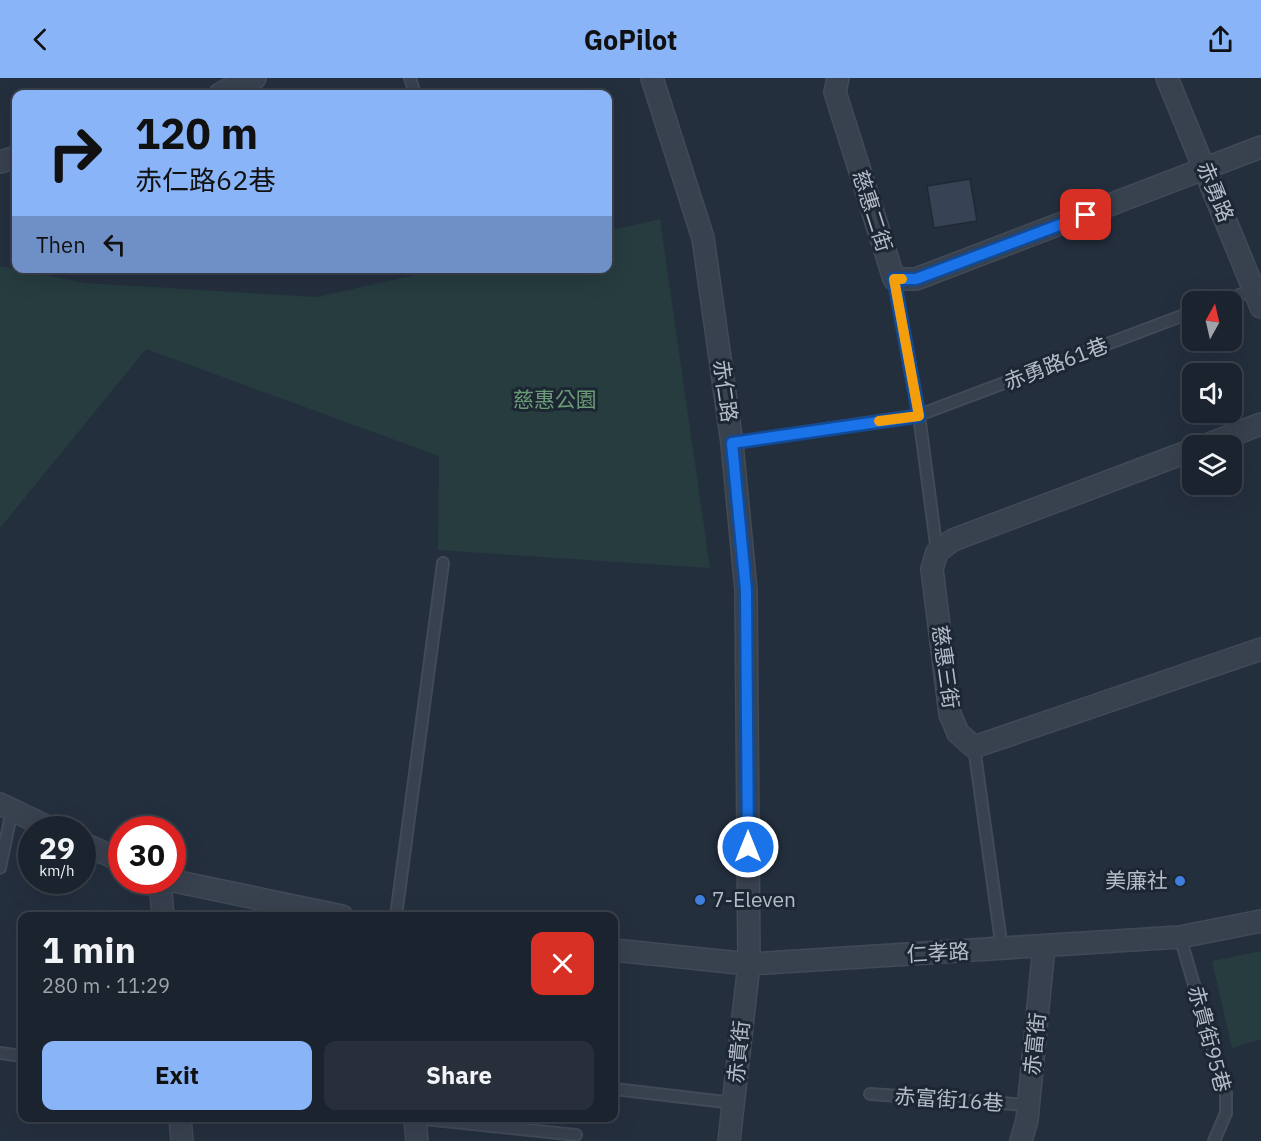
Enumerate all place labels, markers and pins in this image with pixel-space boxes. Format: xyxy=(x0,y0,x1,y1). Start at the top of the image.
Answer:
pin xyxy=(1060,189,1111,240)
place label: 美廉社 xyxy=(1105,866,1168,894)
marker: 美廉社 xyxy=(1173,874,1187,888)
place label: 7-Eleven xyxy=(712,885,796,913)
marker: 7-Eleven xyxy=(693,893,707,907)

